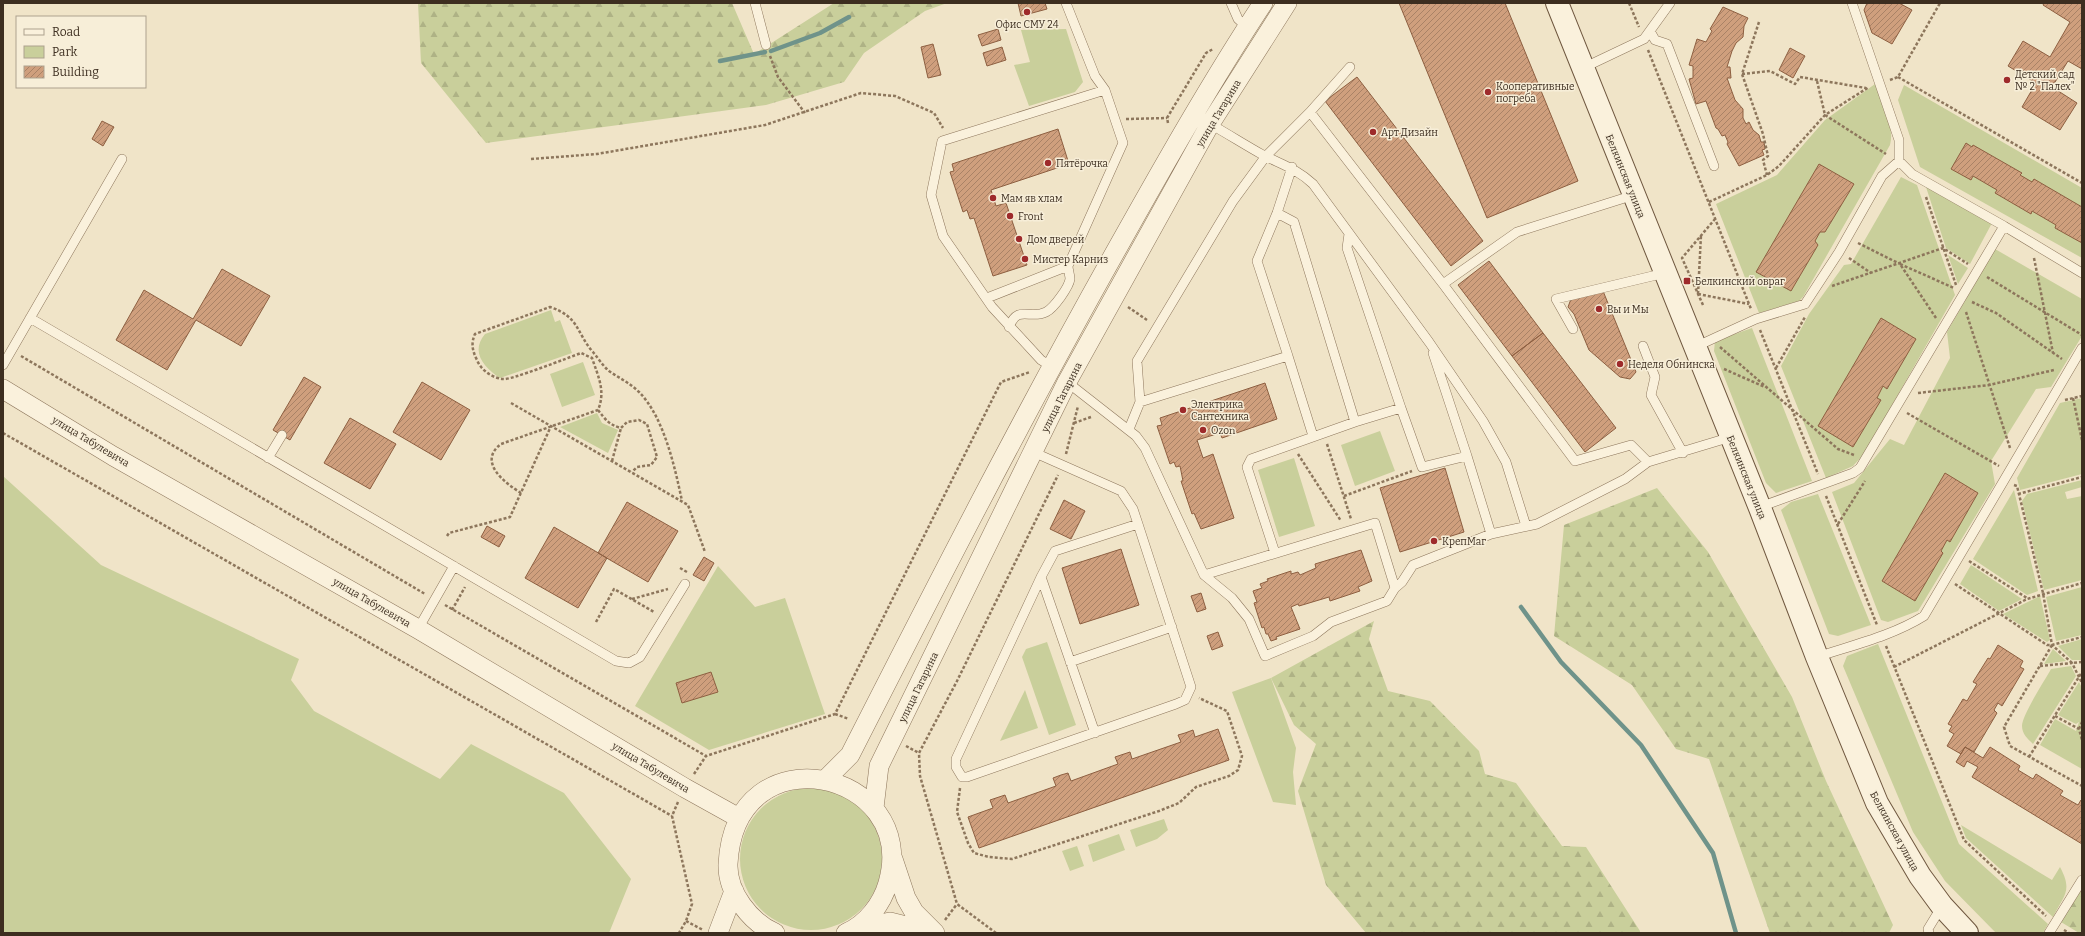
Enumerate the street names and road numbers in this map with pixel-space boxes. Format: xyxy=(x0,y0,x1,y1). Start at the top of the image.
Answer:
street label: улица Гагарина xyxy=(1193,77,1244,150)
street label: Белкинская улица xyxy=(1603,133,1648,221)
street label: улица Гагарина xyxy=(1039,360,1085,435)
street label: улица Табулевича xyxy=(49,413,132,470)
street label: Белкинская улица xyxy=(1724,434,1769,522)
street label: улица Табулевича xyxy=(330,574,413,630)
street label: улица Гагарина xyxy=(896,650,941,725)
street label: улица Табулевича xyxy=(609,739,692,796)
street label: Белкинская улица xyxy=(1867,789,1921,874)

